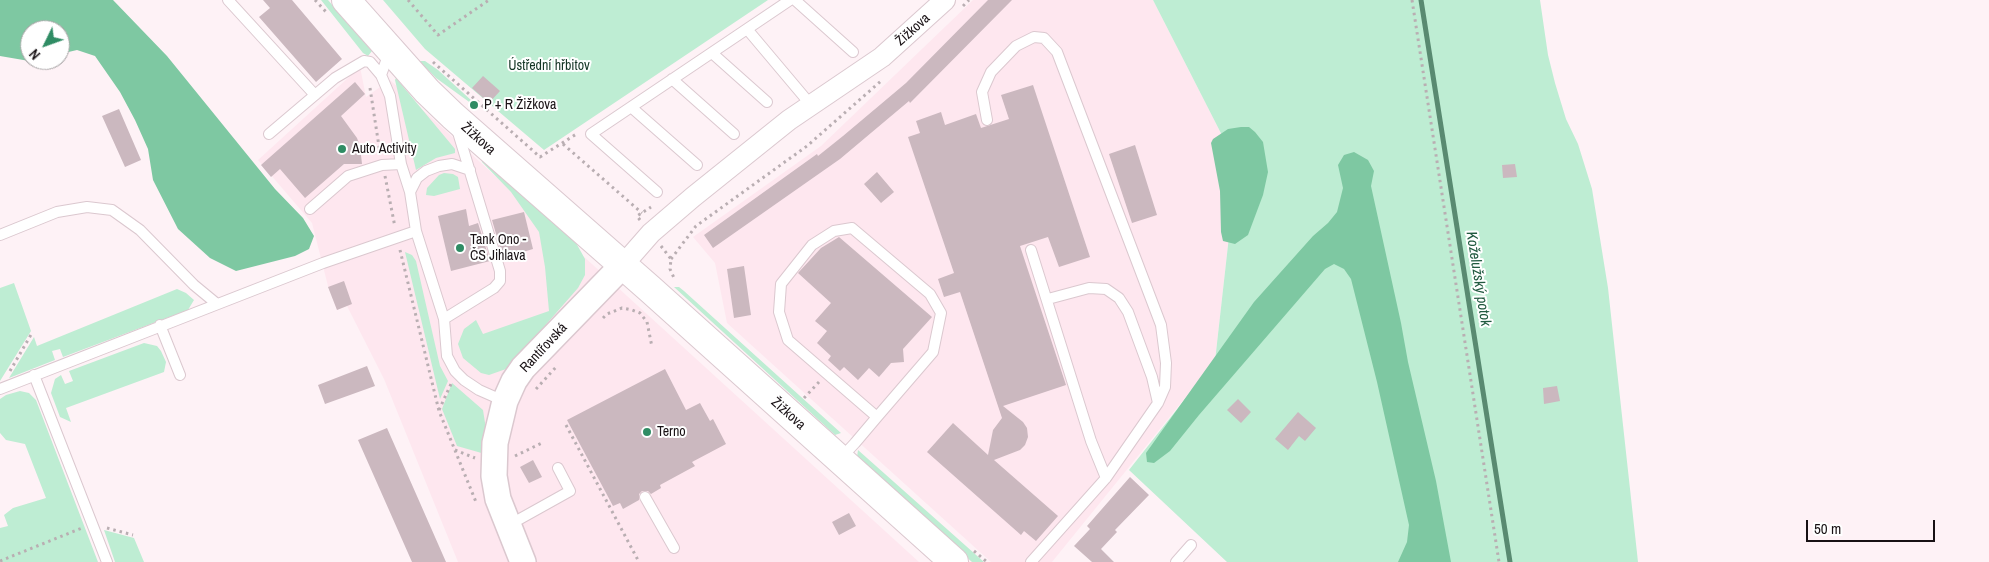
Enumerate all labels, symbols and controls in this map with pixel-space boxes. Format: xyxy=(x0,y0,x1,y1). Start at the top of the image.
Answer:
street label: Žižkova xyxy=(892,10,934,50)
north arrow xyxy=(20,20,70,70)
text: N xyxy=(25,45,44,63)
park label: Ústřední hřbitov xyxy=(508,58,590,74)
place label: P + R Žižkova xyxy=(484,97,556,113)
marker: P + R Žižkova xyxy=(468,99,480,111)
street label: Žižkova xyxy=(457,119,499,159)
place label: Auto Activity xyxy=(352,141,416,157)
marker: Auto Activity xyxy=(336,143,348,155)
water label: Koželužský potok xyxy=(1462,230,1494,328)
place label: Tank Ono - ČS Jihlava xyxy=(470,232,526,264)
marker: Tank Ono - ČS Jihlava xyxy=(454,242,466,254)
street label: Rantířovská xyxy=(517,320,571,376)
street label: Žižkova xyxy=(767,394,809,434)
place label: Terno xyxy=(657,424,686,440)
marker: Terno xyxy=(641,426,653,438)
scale bar xyxy=(1809,510,1938,542)
text: 50 m xyxy=(1814,518,1841,539)

